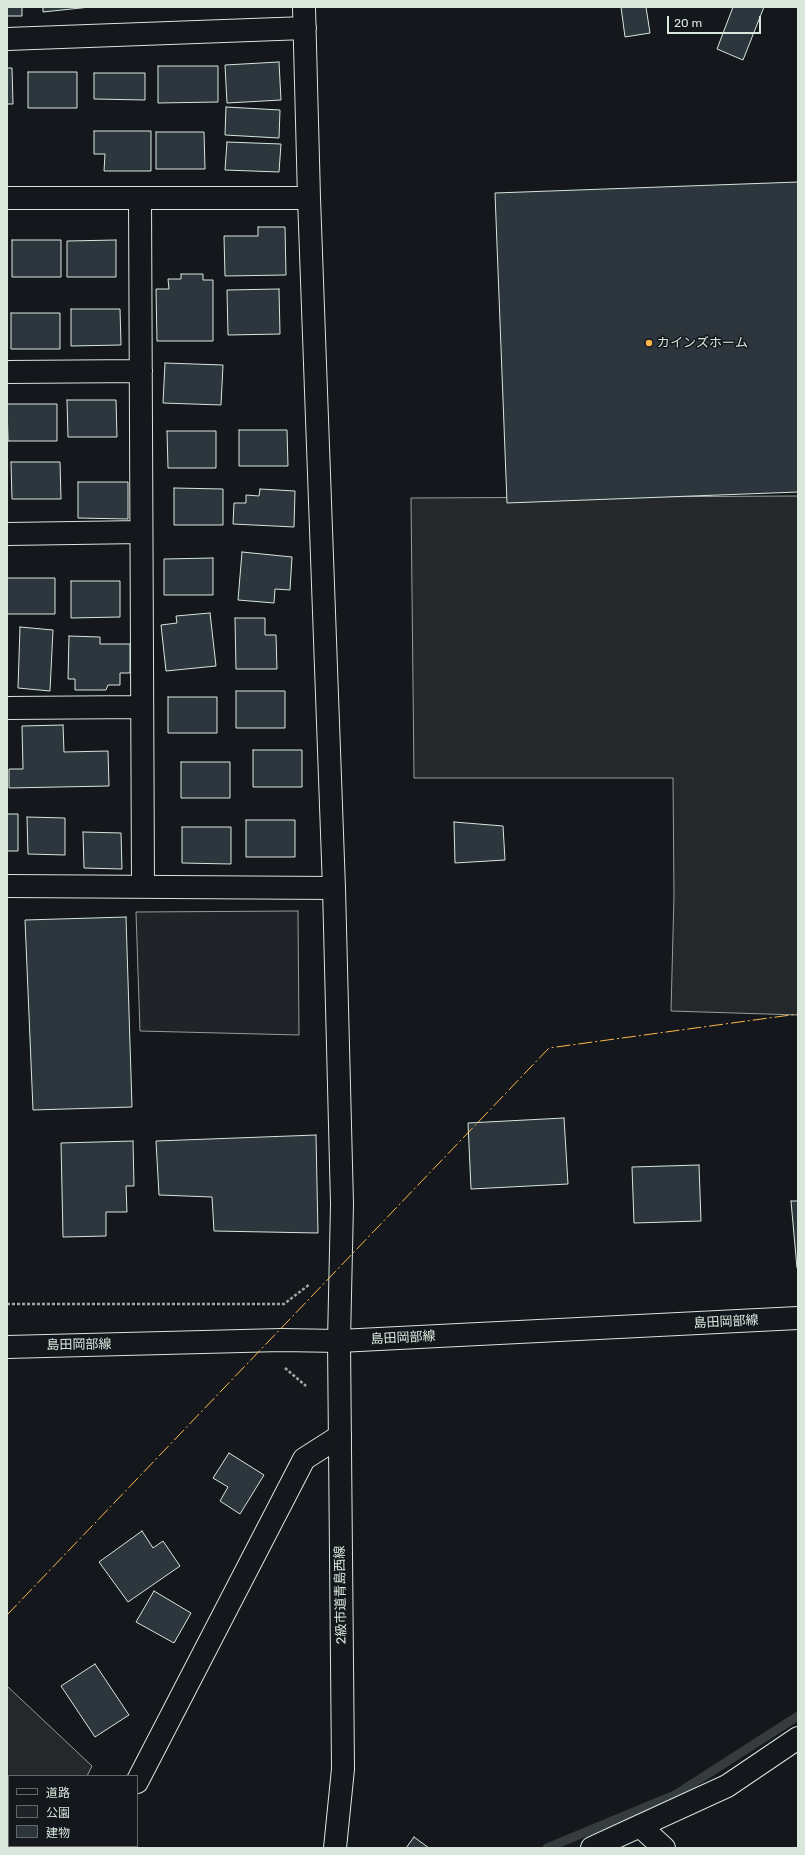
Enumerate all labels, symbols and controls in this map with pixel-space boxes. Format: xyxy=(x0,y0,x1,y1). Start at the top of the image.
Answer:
scale bar xyxy=(669,8,763,34)
text: 20 m xyxy=(674,16,702,30)
place label: カインズホーム xyxy=(657,335,748,351)
marker: カインズホーム xyxy=(644,338,654,348)
street label: 島田岡部線 xyxy=(693,1313,759,1331)
street label: 島田岡部線 xyxy=(370,1329,436,1347)
street label: 島田岡部線 xyxy=(46,1337,112,1353)
street label: 2級市道青島西線 xyxy=(332,1546,350,1644)
legend xyxy=(8,1775,138,1847)
text: 道路 xyxy=(46,1786,70,1800)
text: 公園 xyxy=(46,1806,70,1820)
text: 建物 xyxy=(46,1826,70,1840)

